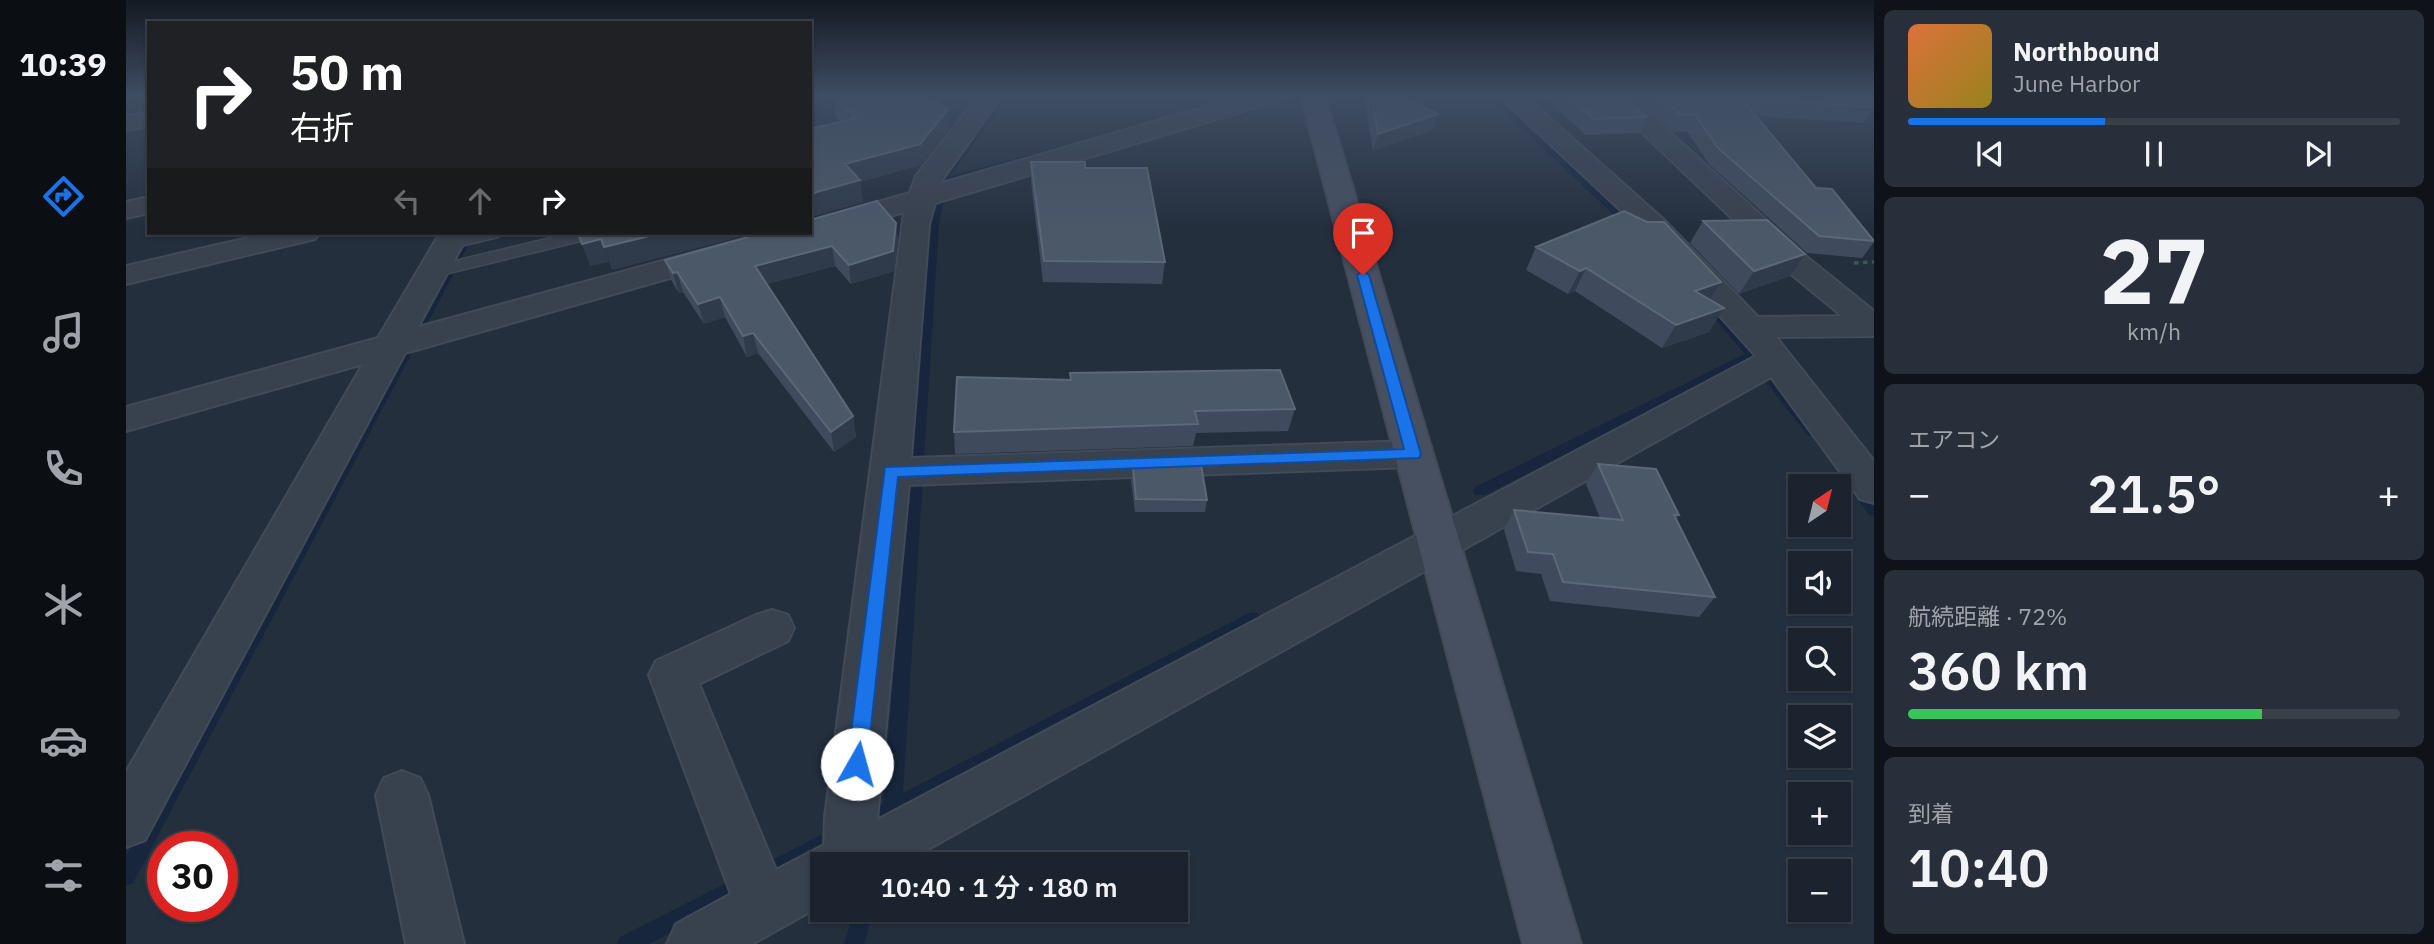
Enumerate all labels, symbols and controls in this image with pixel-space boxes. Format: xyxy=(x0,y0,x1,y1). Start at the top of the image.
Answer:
text: Northbound xyxy=(2013,34,2160,68)
text: 50 m xyxy=(290,40,404,103)
text: 10:39 xyxy=(19,43,107,85)
icon: right xyxy=(175,49,266,140)
text: June Harbor xyxy=(2013,68,2141,98)
text: 右折 xyxy=(290,106,354,148)
icon: previous xyxy=(1971,135,2009,173)
icon: pause xyxy=(2135,135,2173,173)
icon: next xyxy=(2299,135,2337,173)
icon: directions xyxy=(39,172,88,221)
icon: left xyxy=(388,182,426,220)
icon: ahead xyxy=(461,182,499,220)
icon: right xyxy=(534,182,572,220)
pin xyxy=(1333,203,1393,275)
text: 27 xyxy=(2099,211,2209,329)
icon: arrive xyxy=(1344,214,1382,252)
icon: music xyxy=(39,308,88,357)
text: km/h xyxy=(2127,316,2181,346)
text: エアコン xyxy=(1908,424,2000,454)
icon: phone xyxy=(39,444,88,493)
text: 21.5° xyxy=(2087,460,2221,527)
text: − xyxy=(1908,469,1931,518)
text: + xyxy=(2377,469,2400,518)
north arrow xyxy=(1788,474,1852,537)
map controls xyxy=(1788,474,1851,922)
button: sound xyxy=(1788,551,1851,614)
icon: climate xyxy=(39,580,88,629)
text: 航続距離 · 72% xyxy=(1908,601,2067,631)
button: search xyxy=(1788,628,1851,691)
text: 360 km xyxy=(1908,637,2089,704)
button: layers xyxy=(1788,705,1851,768)
icon: car xyxy=(39,716,88,765)
position arrow xyxy=(820,727,894,801)
button: + xyxy=(1788,782,1851,845)
text: 到着 xyxy=(1908,798,1954,828)
speed limit sign: 30 xyxy=(147,831,238,922)
text: 10:40 xyxy=(1908,834,2049,901)
icon: filters xyxy=(39,851,88,900)
button: − xyxy=(1788,859,1851,922)
text: 10:40 · 1 分 · 180 m xyxy=(880,870,1118,904)

